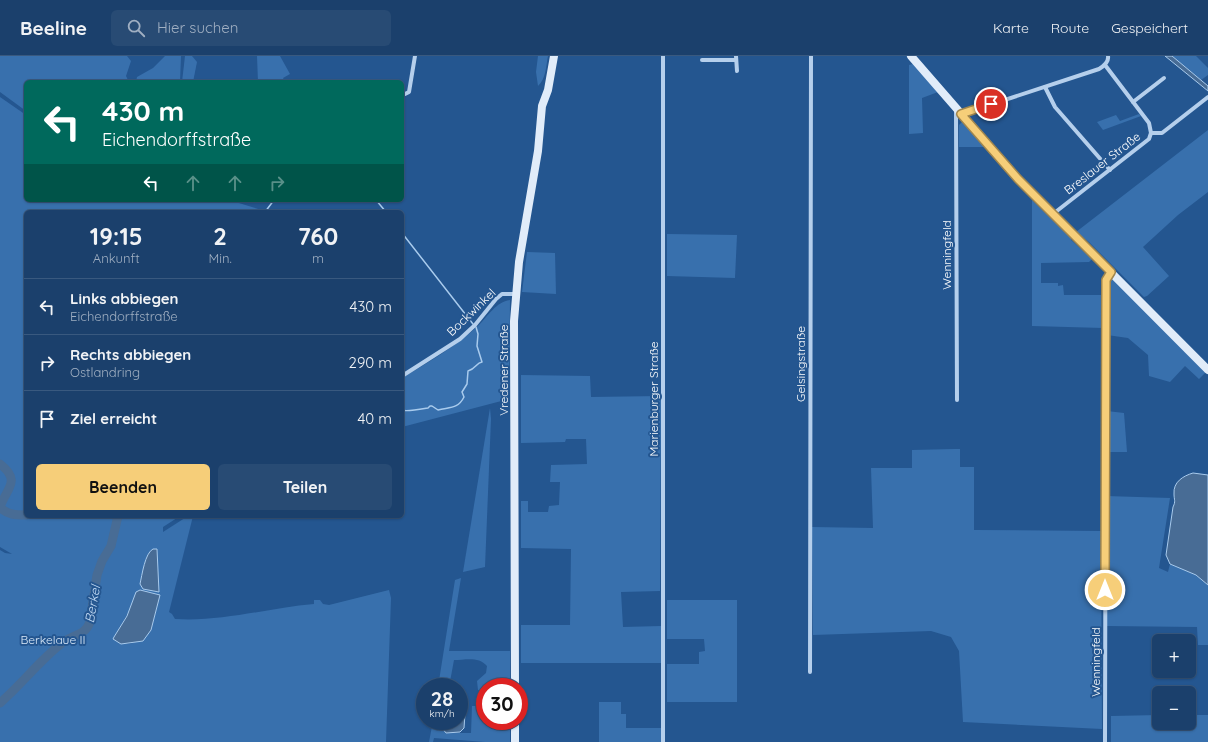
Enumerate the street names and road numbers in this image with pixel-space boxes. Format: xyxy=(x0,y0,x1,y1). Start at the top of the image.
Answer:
street label: Breslauer Straße xyxy=(1061,128,1143,197)
street label: Wenningfeld xyxy=(939,220,954,290)
street label: Bockwinkel xyxy=(444,285,498,339)
street label: Vredener Straße xyxy=(496,324,511,416)
street label: Gelsingstraße xyxy=(793,326,808,402)
street label: Marienburger Straße xyxy=(646,341,661,457)
street label: Wenningfeld xyxy=(1088,627,1103,697)

